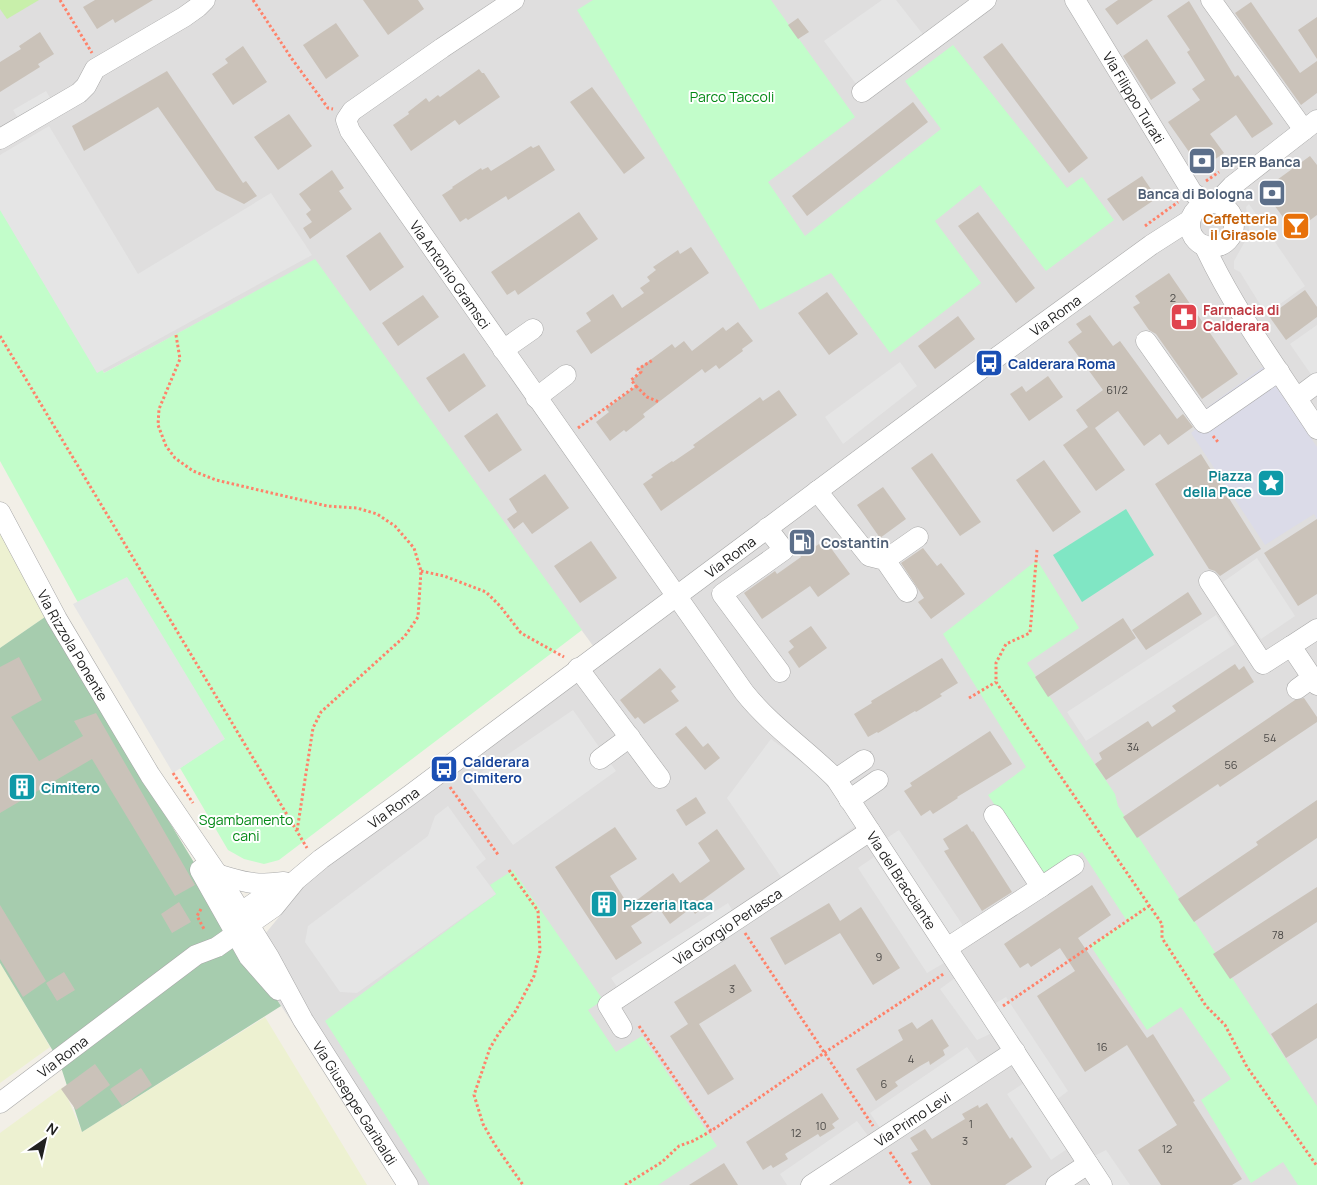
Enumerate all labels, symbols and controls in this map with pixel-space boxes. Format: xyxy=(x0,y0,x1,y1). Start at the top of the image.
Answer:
street label: Via Filippo Turati xyxy=(1099,48,1170,147)
park label: Parco Taccoli xyxy=(690,87,774,106)
bank icon: BPER Banca xyxy=(1187,146,1217,176)
place label: BPER Banca xyxy=(1221,152,1301,171)
bank icon: Banca di Bologna xyxy=(1257,178,1287,208)
place label: Banca di Bologna xyxy=(1138,184,1253,203)
place label: Caffetteria il Girasole xyxy=(1203,209,1277,244)
bar icon: Caffetteria il Girasole xyxy=(1281,211,1311,241)
street label: Via Antonio Gramsci xyxy=(406,216,495,332)
street label: Via Roma xyxy=(1026,290,1084,340)
house number: 2 xyxy=(1170,290,1176,305)
place label: Farmacia di Calderara xyxy=(1203,300,1280,335)
pharmacy icon: Farmacia di Calderara xyxy=(1169,302,1199,332)
bus stop icon: Calderara Roma xyxy=(974,348,1004,378)
place label: Calderara Roma xyxy=(1008,354,1116,373)
house number: 61/2 xyxy=(1106,382,1128,397)
place label: Piazza della Pace xyxy=(1183,466,1252,501)
place icon: Piazza della Pace xyxy=(1256,468,1286,498)
fuel station icon: Costantin xyxy=(787,527,817,557)
street label: Via Roma xyxy=(701,531,759,581)
place label: Costantin xyxy=(821,533,889,552)
street label: Via Rizzola Ponente xyxy=(34,586,113,704)
house number: 54 xyxy=(1264,730,1276,745)
house number: 34 xyxy=(1127,739,1139,754)
place label: Calderara Cimitero xyxy=(463,752,529,787)
bus stop icon: Calderara Cimitero xyxy=(429,754,459,784)
house number: 56 xyxy=(1224,757,1238,772)
building icon: Cimitero xyxy=(7,772,37,802)
place label: Cimitero xyxy=(41,778,100,797)
street label: Via Roma xyxy=(364,782,423,832)
park label: Sgambamento cani xyxy=(199,810,293,845)
street label: Via del Bracciante xyxy=(863,827,941,933)
street label: Via Giorgio Perlasca xyxy=(669,883,785,969)
building icon: Pizzeria Itaca xyxy=(589,889,619,919)
place label: Pizzeria Itaca xyxy=(623,895,713,914)
house number: 78 xyxy=(1272,927,1284,942)
house number: 9 xyxy=(876,949,883,964)
house number: 3 xyxy=(729,981,735,996)
street label: Via Roma xyxy=(33,1031,91,1081)
street label: Via Giuseppe Garibaldi xyxy=(309,1037,402,1168)
house number: 16 xyxy=(1096,1039,1108,1054)
house number: 4 xyxy=(908,1051,914,1066)
house number: 6 xyxy=(881,1076,888,1091)
street label: Via Primo Levi xyxy=(870,1087,954,1150)
north arrow xyxy=(20,1115,70,1165)
house number: 1 xyxy=(969,1116,973,1131)
text: N xyxy=(43,1118,62,1139)
house number: 10 xyxy=(815,1118,827,1133)
house number: 12 xyxy=(791,1125,801,1140)
house number: 3 xyxy=(962,1133,968,1148)
house number: 12 xyxy=(1162,1141,1172,1156)

